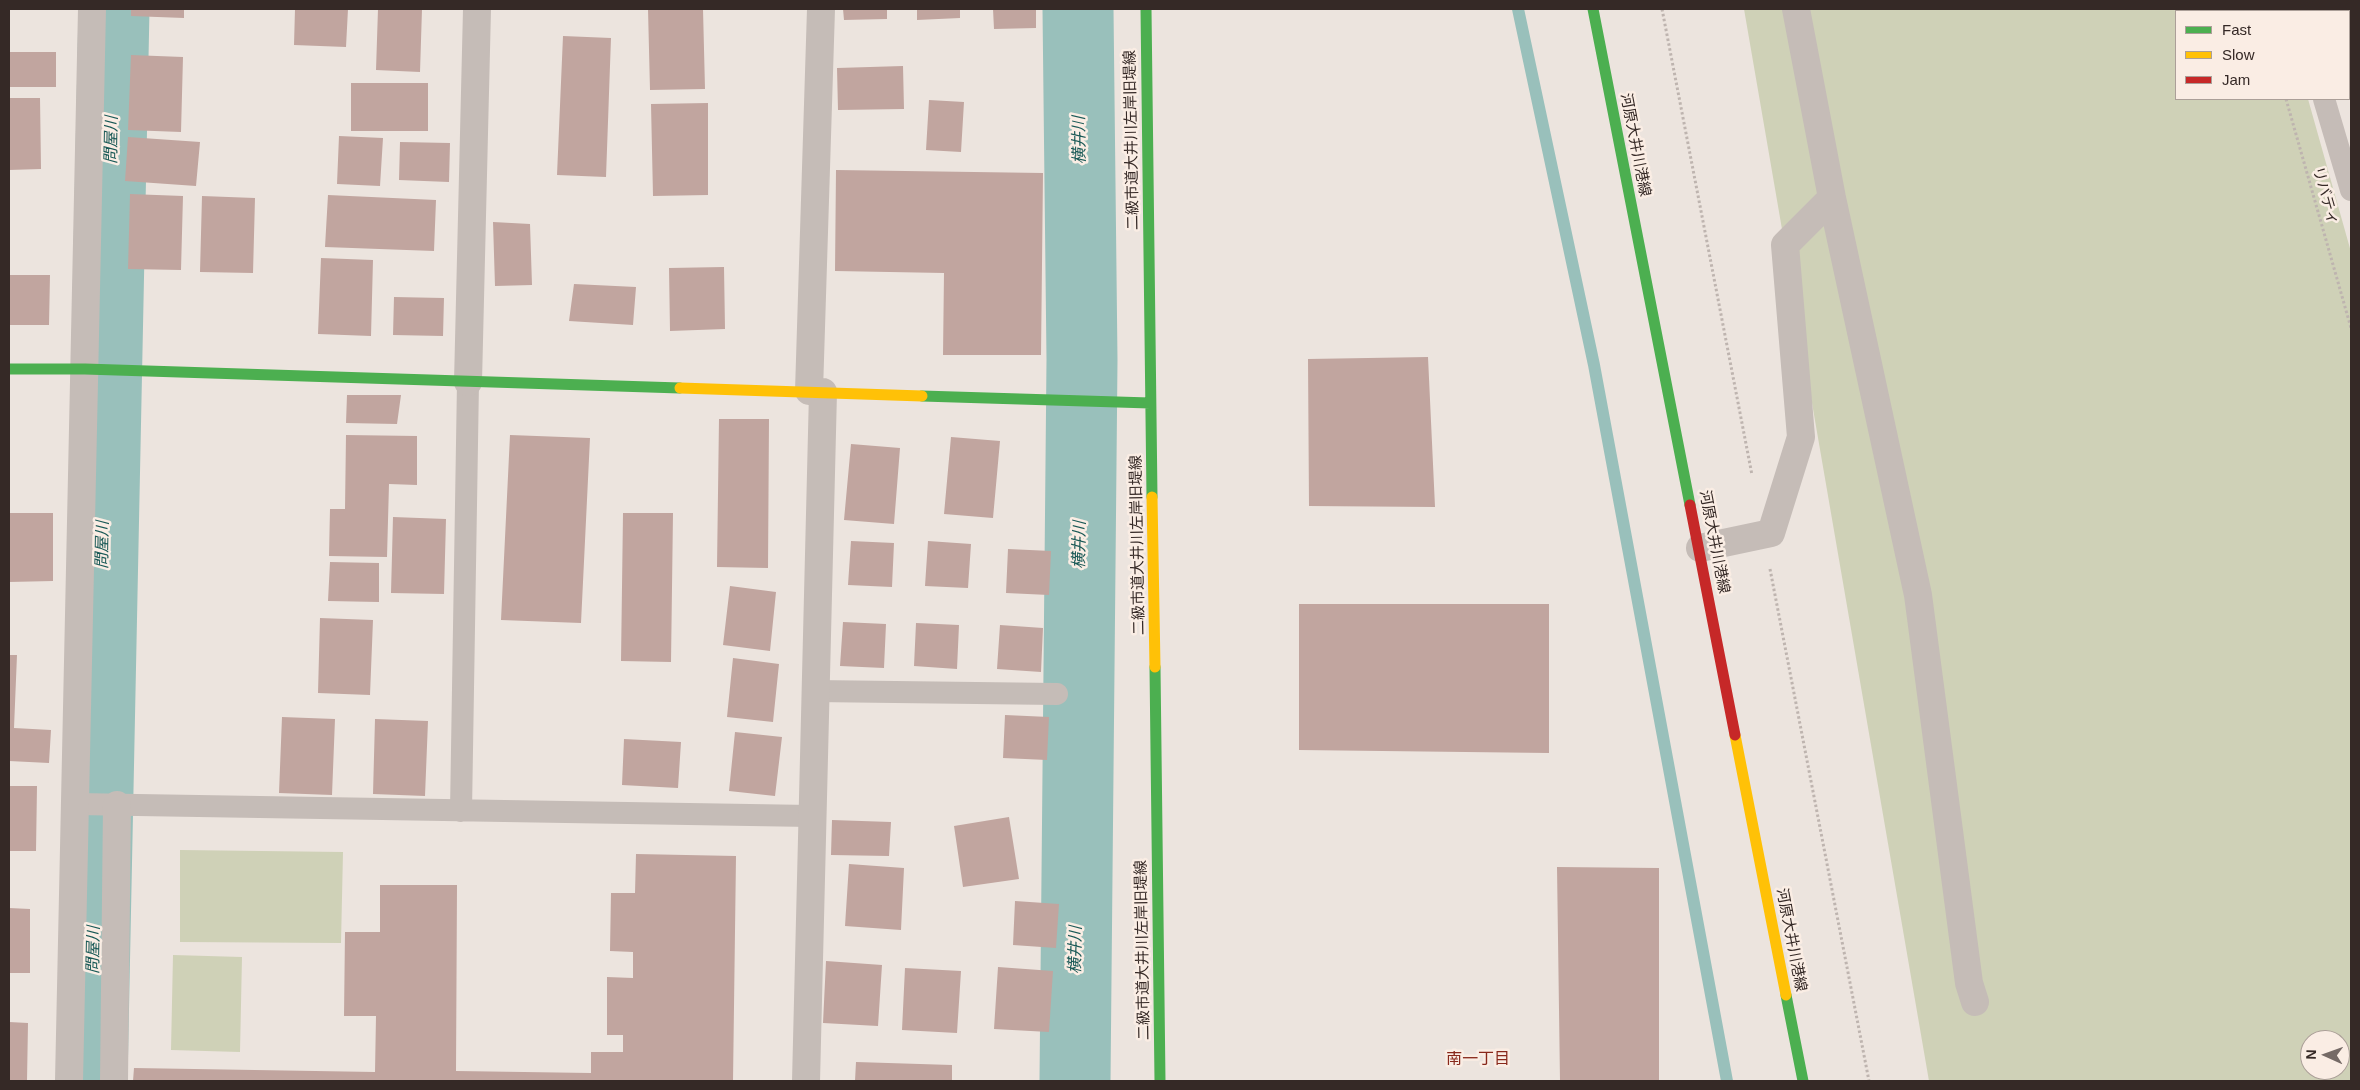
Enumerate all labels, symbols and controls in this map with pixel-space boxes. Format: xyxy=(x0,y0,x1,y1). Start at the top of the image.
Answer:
legend xyxy=(2175,10,2350,100)
text: Fast xyxy=(2222,21,2251,38)
text: Slow xyxy=(2222,46,2255,63)
street label: 二級市道大井川左岸旧堤線 xyxy=(1121,50,1143,230)
text: Jam xyxy=(2222,71,2250,88)
street label: 河原大井川港線 xyxy=(1616,92,1654,198)
water label: 問屋川 xyxy=(102,116,122,164)
water label: 横井川 xyxy=(1070,116,1090,164)
street label: リバティ xyxy=(2308,165,2342,227)
street label: 二級市道大井川左岸旧堤線 xyxy=(1127,455,1149,635)
street label: 河原大井川港線 xyxy=(1695,489,1733,595)
water label: 問屋川 xyxy=(93,521,113,569)
water label: 横井川 xyxy=(1070,521,1090,569)
street label: 二級市道大井川左岸旧堤線 xyxy=(1132,860,1154,1040)
street label: 河原大井川港線 xyxy=(1772,887,1810,993)
water label: 問屋川 xyxy=(84,926,104,974)
water label: 横井川 xyxy=(1066,926,1086,974)
north arrow xyxy=(2300,1030,2350,1080)
text: N xyxy=(2303,1049,2319,1060)
district label: 南一丁目 xyxy=(1446,1050,1510,1070)

